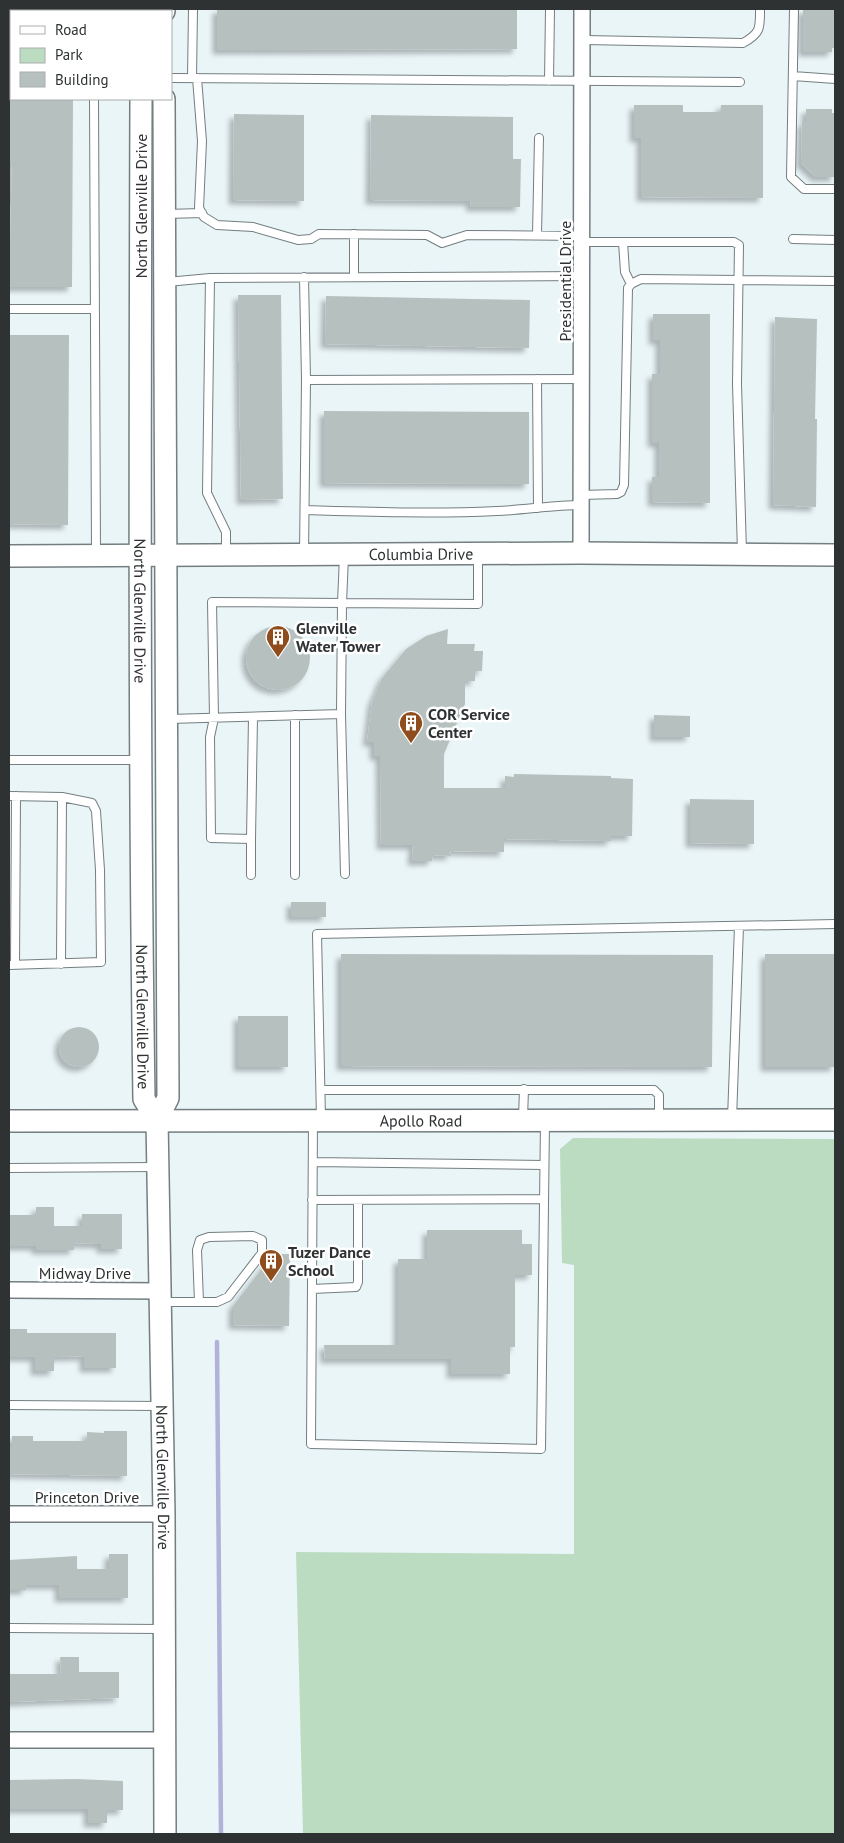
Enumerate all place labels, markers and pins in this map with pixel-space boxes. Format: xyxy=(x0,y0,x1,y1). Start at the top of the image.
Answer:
place label: Glenville Water Tower xyxy=(296,618,381,656)
building icon: Glenville Water Tower xyxy=(265,624,291,658)
place label: COR Service Center xyxy=(428,704,510,742)
building icon: COR Service Center xyxy=(398,710,424,744)
place label: Tuzer Dance School xyxy=(288,1242,371,1280)
building icon: Tuzer Dance School xyxy=(258,1248,284,1282)

